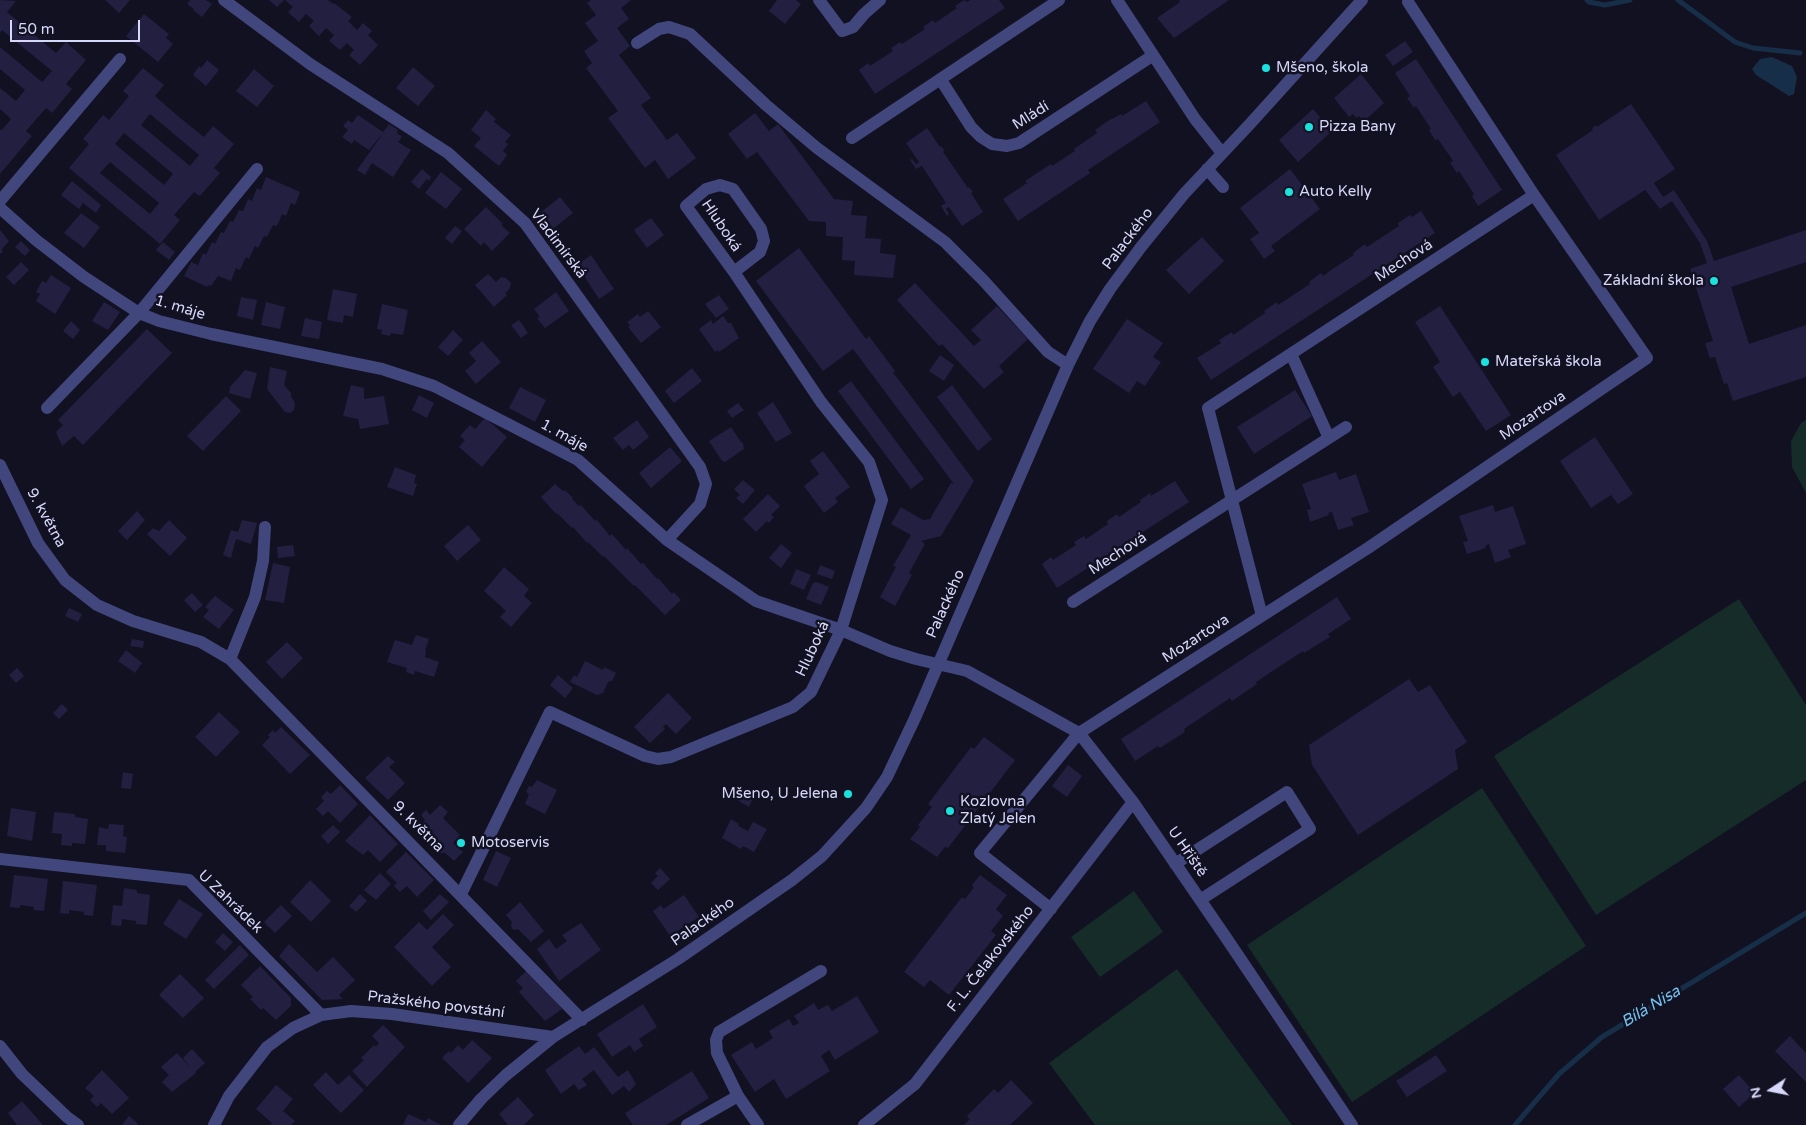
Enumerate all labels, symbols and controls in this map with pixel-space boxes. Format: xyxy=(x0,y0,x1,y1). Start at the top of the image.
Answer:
scale bar xyxy=(12,10,142,42)
text: 50 m xyxy=(18,20,55,38)
place label: Mšeno, škola xyxy=(1276,59,1368,77)
marker: Mšeno, škola xyxy=(1260,62,1272,74)
street label: Mládí xyxy=(1009,98,1053,134)
place label: Pizza Bany xyxy=(1319,118,1396,136)
marker: Pizza Bany xyxy=(1303,121,1315,133)
place label: Auto Kelly xyxy=(1299,183,1372,201)
marker: Auto Kelly xyxy=(1283,186,1295,198)
street label: Hluboká xyxy=(697,196,745,256)
street label: Palackého xyxy=(1099,204,1157,274)
street label: Vladimírská xyxy=(526,206,590,282)
street label: Mechová xyxy=(1372,236,1436,286)
place label: Základní škola xyxy=(1603,272,1704,290)
marker: Základní škola xyxy=(1708,275,1720,287)
street label: 1. máje xyxy=(153,292,207,324)
place label: Mateřská škola xyxy=(1495,353,1602,371)
marker: Mateřská škola xyxy=(1479,356,1491,368)
street label: Mozartova xyxy=(1496,387,1570,445)
street label: 1. máje xyxy=(537,416,591,456)
street label: 9. května xyxy=(22,485,70,551)
street label: Mechová xyxy=(1086,529,1150,579)
street label: Palackého xyxy=(923,567,969,641)
street label: Mozartova xyxy=(1159,611,1233,667)
street label: Hluboká xyxy=(792,618,834,680)
place label: Mšeno, U Jelena xyxy=(722,785,838,803)
marker: Mšeno, U Jelena xyxy=(842,788,854,800)
place label: Kozlovna Zlatý Jelen xyxy=(960,793,1036,828)
street label: 9. května xyxy=(389,798,447,856)
marker: Kozlovna Zlatý Jelen xyxy=(944,805,956,817)
street label: U Hřiště xyxy=(1163,823,1211,881)
place label: Motoservis xyxy=(471,834,549,852)
marker: Motoservis xyxy=(455,837,467,849)
street label: U Zahrádek xyxy=(194,867,266,937)
street label: Palackého xyxy=(668,894,738,950)
street label: F. L. Čelakovského xyxy=(944,902,1038,1016)
water label: Bílá Nisa xyxy=(1618,982,1684,1032)
street label: Pražského povstání xyxy=(366,988,506,1022)
north arrow xyxy=(1746,1065,1796,1115)
text: N xyxy=(1746,1086,1765,1100)

